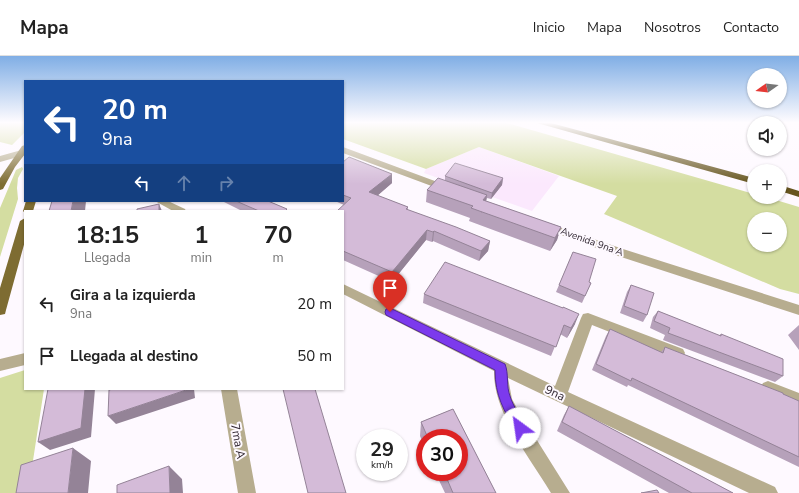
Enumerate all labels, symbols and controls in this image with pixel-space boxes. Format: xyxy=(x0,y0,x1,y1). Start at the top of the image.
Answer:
text: Mapa xyxy=(20,15,69,41)
text: Inicio xyxy=(533,18,565,37)
text: Mapa xyxy=(587,18,622,37)
text: Nosotros xyxy=(644,18,701,37)
text: Contacto xyxy=(723,18,779,37)
north arrow xyxy=(747,68,787,108)
map controls xyxy=(747,68,787,252)
text: 20 m xyxy=(102,91,168,129)
icon: left xyxy=(36,96,88,148)
button: sound xyxy=(747,116,787,156)
text: 9na xyxy=(102,127,133,151)
button: + xyxy=(747,164,787,204)
icon: left xyxy=(131,172,153,194)
icon: ahead xyxy=(173,172,195,194)
icon: right xyxy=(215,172,237,194)
button: − xyxy=(747,212,787,252)
text: 18:15 xyxy=(76,219,139,251)
text: 1 xyxy=(194,219,209,251)
text: 70 xyxy=(264,219,292,251)
street label: Avenida 9na A xyxy=(559,224,626,260)
text: Llegada xyxy=(84,249,131,267)
text: min xyxy=(191,249,212,267)
text: m xyxy=(272,249,284,267)
pin xyxy=(373,271,407,312)
icon: arrive xyxy=(379,277,401,299)
text: Gira a la izquierda xyxy=(70,285,196,305)
icon: left xyxy=(36,293,58,315)
text: 20 m xyxy=(297,294,332,314)
text: 9na xyxy=(70,305,92,323)
icon: arrive xyxy=(36,345,58,367)
text: Llegada al destino xyxy=(70,346,198,366)
text: 50 m xyxy=(297,346,332,366)
street label: 9na xyxy=(542,381,568,405)
position arrow xyxy=(499,407,541,449)
street label: 7ma A xyxy=(227,422,249,460)
speed limit sign: 30 xyxy=(416,429,468,481)
text: 29 xyxy=(370,436,394,463)
text: km/h xyxy=(371,458,393,472)

